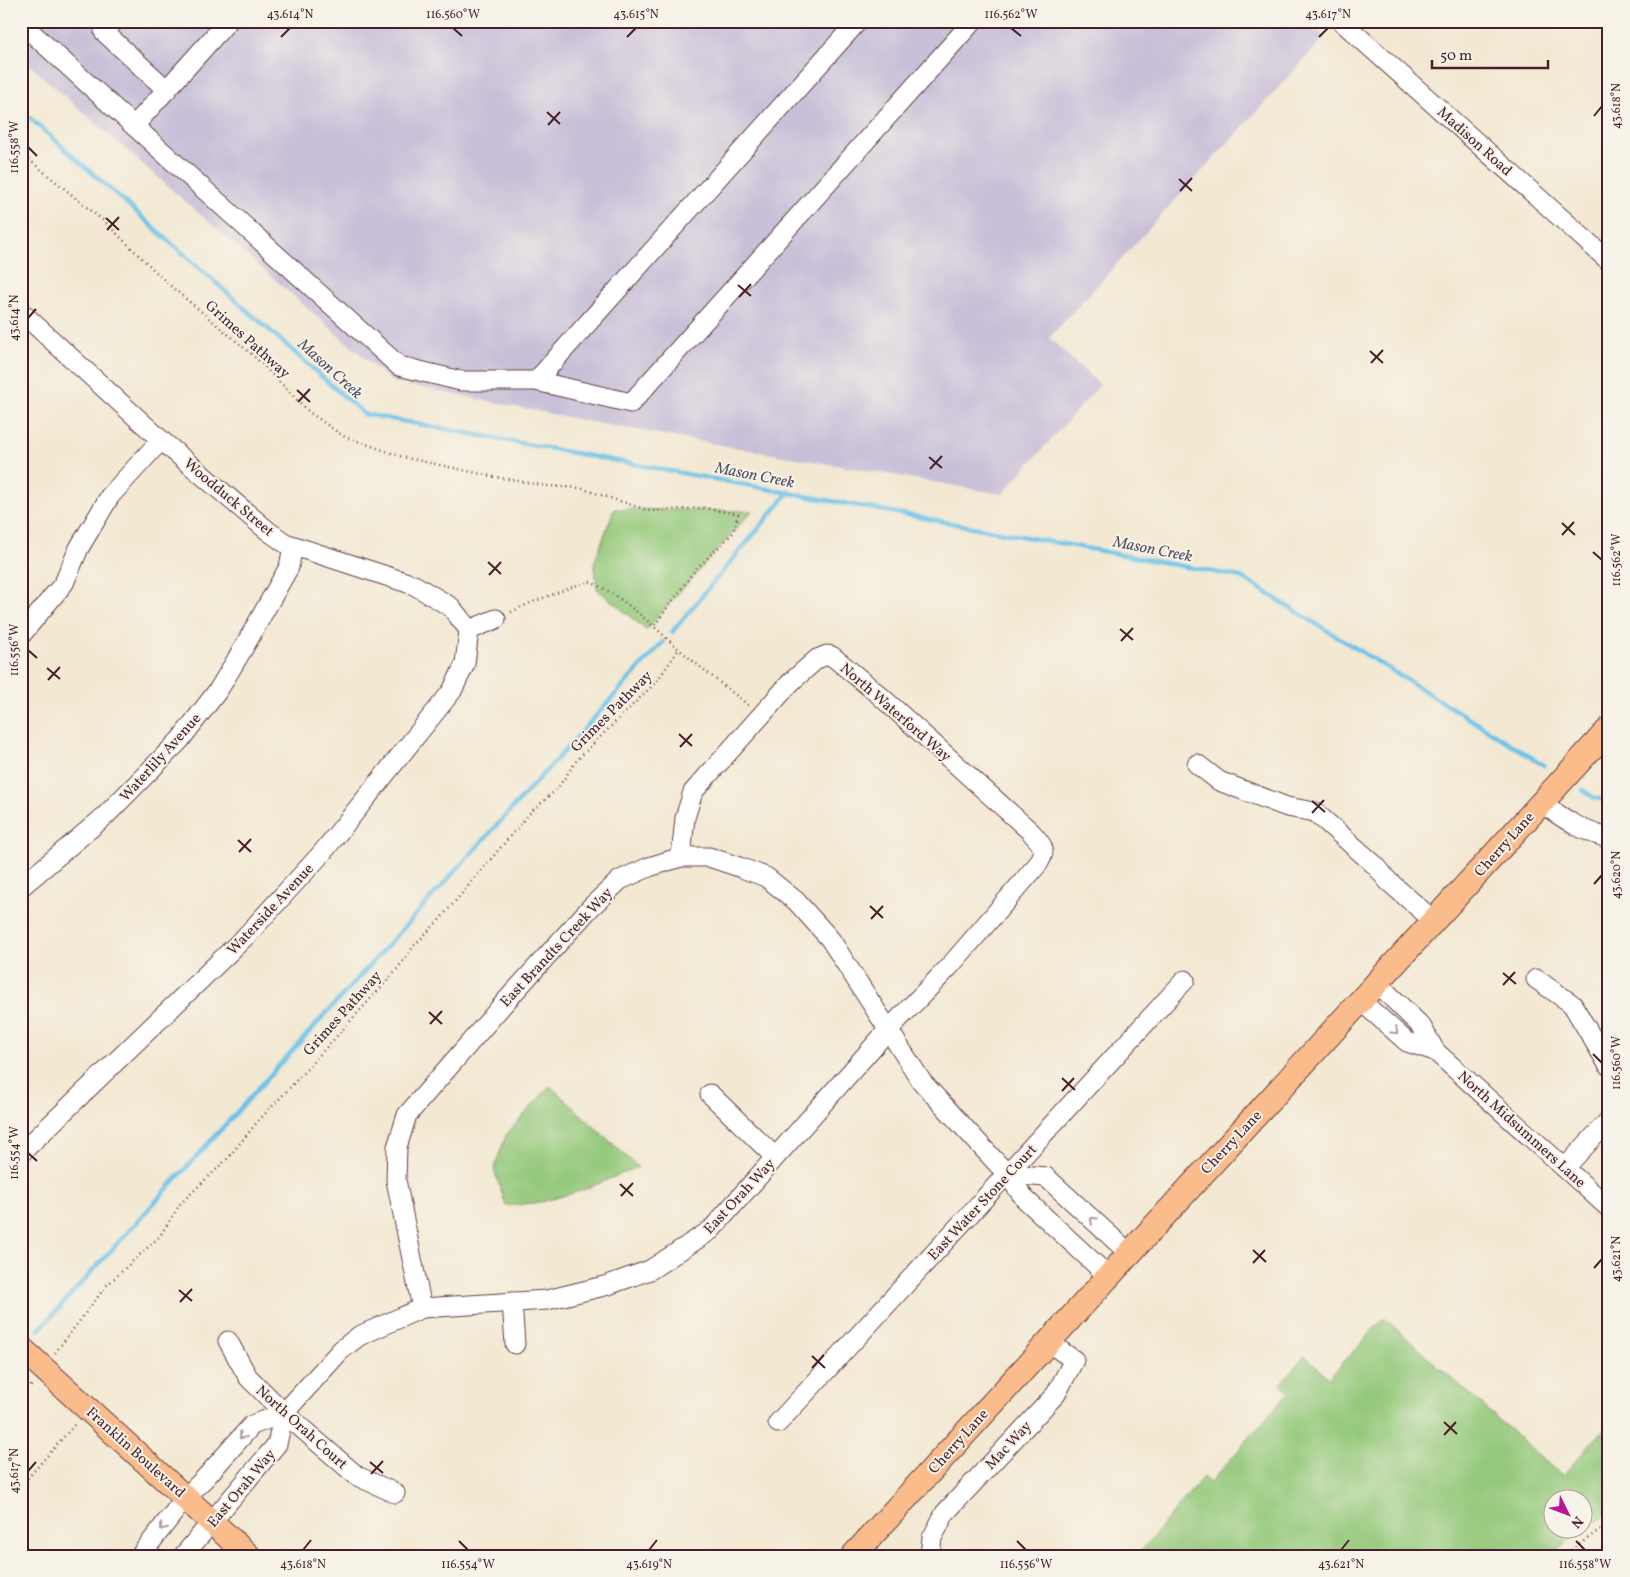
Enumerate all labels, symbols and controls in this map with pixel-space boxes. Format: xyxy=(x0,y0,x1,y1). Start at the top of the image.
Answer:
text: 43.614°N xyxy=(267,7,313,23)
text: 116.560°W xyxy=(426,7,480,23)
text: 43.615°N xyxy=(613,7,659,23)
text: 116.562°W xyxy=(984,7,1038,23)
text: 43.617°N xyxy=(1305,7,1351,23)
scale bar xyxy=(1432,38,1549,70)
text: 50 m xyxy=(1440,46,1472,67)
text: 43.618°N xyxy=(1609,83,1625,129)
street label: Madison Road xyxy=(1432,103,1516,182)
text: 116.558°W xyxy=(7,121,23,173)
text: 43.614°N xyxy=(7,295,23,341)
street label: Grimes Pathway xyxy=(200,296,294,384)
water label: Mason Creek xyxy=(292,334,367,405)
street label: Woodduck Street xyxy=(178,454,278,542)
water label: Mason Creek xyxy=(712,457,797,495)
water label: Mason Creek xyxy=(1110,531,1195,569)
text: 116.562°W xyxy=(1609,533,1625,587)
text: 116.556°W xyxy=(7,624,23,676)
street label: North Waterford Way xyxy=(835,659,955,767)
street label: Grimes Pathway xyxy=(566,666,658,758)
street label: Waterlily Avenue xyxy=(116,709,207,807)
street label: Cherry Lane xyxy=(1470,808,1540,882)
text: 43.620°N xyxy=(1609,851,1625,899)
street label: Waterside Avenue xyxy=(223,860,319,960)
street label: East Brandts Creek Way xyxy=(496,884,618,1012)
street label: Grimes Pathway xyxy=(299,967,387,1061)
one-way arrow xyxy=(1389,1025,1398,1034)
text: 116.560°W xyxy=(1609,1036,1625,1090)
street label: North Midsummers Lane xyxy=(1452,1067,1590,1193)
street label: Cherry Lane xyxy=(1197,1106,1267,1180)
text: 116.554°W xyxy=(7,1126,23,1180)
street label: East Water Stone Court xyxy=(924,1140,1043,1266)
street label: East Orah Way xyxy=(700,1155,781,1239)
one-way arrow xyxy=(1090,1217,1099,1226)
text: 43.621°N xyxy=(1609,1236,1625,1282)
street label: North Orah Court xyxy=(250,1381,352,1475)
street label: Franklin Boulevard xyxy=(81,1403,189,1503)
street label: Cherry Lane xyxy=(924,1405,994,1479)
street label: Mac Way xyxy=(981,1417,1037,1475)
one-way arrow xyxy=(239,1430,248,1439)
street label: East Orah Way xyxy=(203,1445,281,1533)
text: 43.617°N xyxy=(7,1448,23,1494)
north arrow xyxy=(1542,1490,1592,1540)
text: N xyxy=(1566,1512,1587,1532)
one-way arrow xyxy=(160,1521,169,1530)
text: 43.618°N xyxy=(280,1557,326,1573)
text: 116.554°W xyxy=(441,1557,495,1573)
text: 43.619°N xyxy=(626,1557,672,1573)
text: 116.556°W xyxy=(1000,1557,1052,1573)
text: 43.621°N xyxy=(1318,1557,1364,1573)
text: 116.558°W xyxy=(1559,1557,1611,1573)

